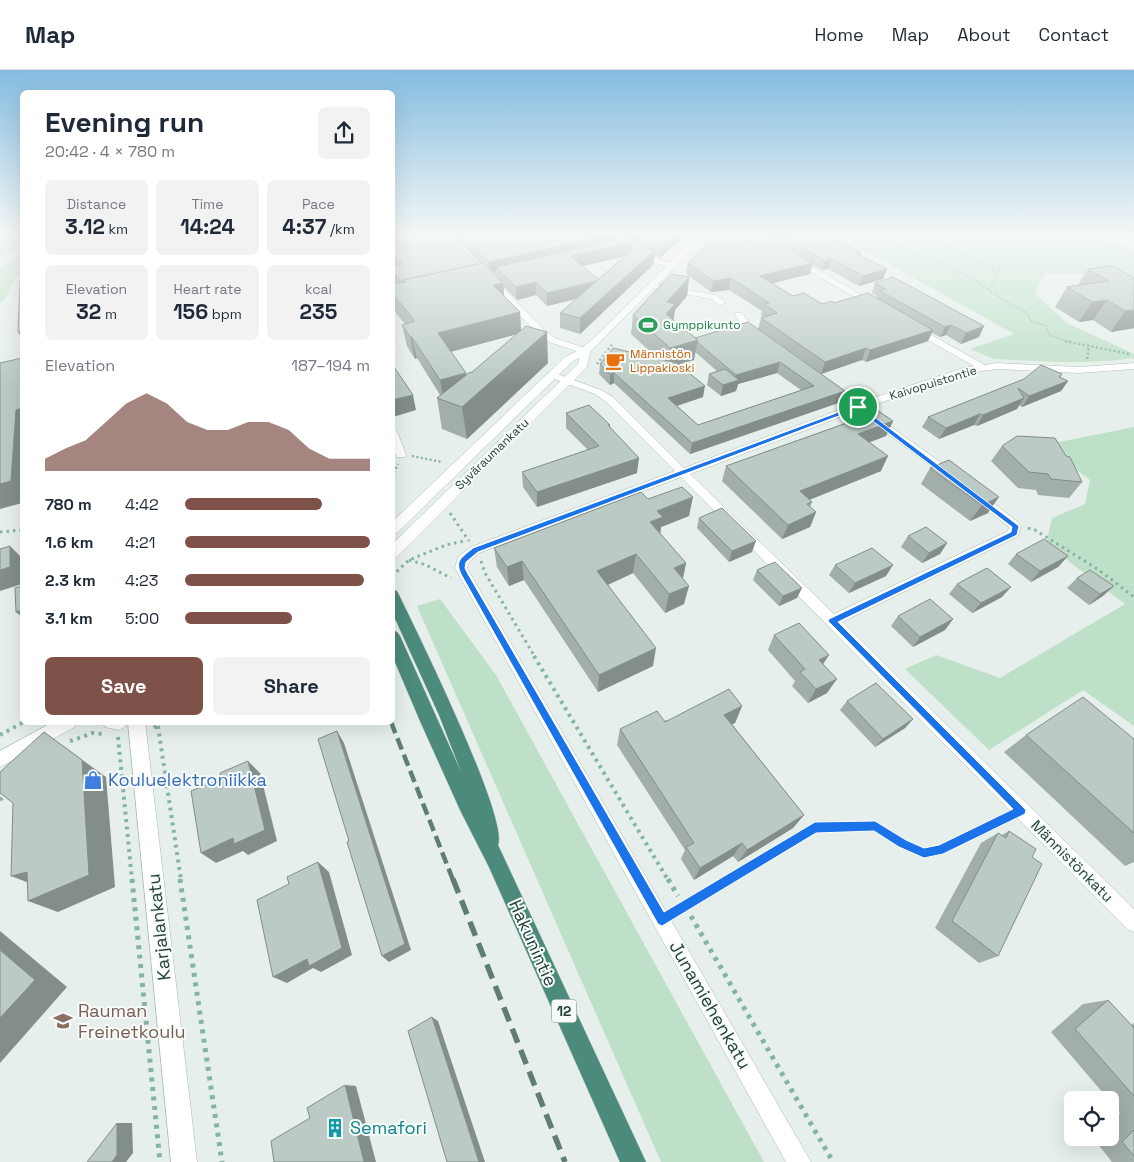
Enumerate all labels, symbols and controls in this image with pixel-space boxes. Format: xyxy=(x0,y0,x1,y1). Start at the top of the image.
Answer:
text: Map xyxy=(25,19,75,50)
text: Home xyxy=(815,23,864,46)
text: Map xyxy=(892,23,929,46)
text: About xyxy=(957,23,1011,46)
text: Contact xyxy=(1039,23,1109,46)
text: Evening run xyxy=(45,104,204,140)
button: share xyxy=(318,107,370,159)
text: 20:42 · 4 × 780 m xyxy=(45,141,175,162)
text: Distance xyxy=(67,195,126,213)
text: Time xyxy=(192,195,223,213)
text: Pace xyxy=(302,195,335,213)
text: 3.12 xyxy=(65,213,105,240)
text: 14:24 xyxy=(180,213,235,240)
text: 4:37 xyxy=(282,213,326,240)
text: km xyxy=(105,220,128,238)
text: /km xyxy=(326,220,355,238)
text: Elevation xyxy=(66,280,127,298)
text: Heart rate xyxy=(174,280,241,298)
text: kcal xyxy=(305,280,332,298)
text: 32 xyxy=(76,298,101,325)
text: 156 xyxy=(173,298,208,325)
text: 235 xyxy=(300,298,337,325)
text: m xyxy=(101,305,117,323)
text: bpm xyxy=(208,305,242,323)
sports icon: Gymppikunto xyxy=(637,314,659,336)
place label: Gymppikunto xyxy=(663,317,741,333)
place label: Männistön Lippakioski xyxy=(630,346,694,376)
cafe icon: Männistön Lippakioski xyxy=(604,350,626,372)
text: Elevation xyxy=(45,355,115,376)
text: 187–194 m xyxy=(291,355,370,376)
street label: Kaivopuistontie xyxy=(887,362,979,404)
pin xyxy=(837,386,879,428)
icon: arrive xyxy=(844,393,872,421)
street label: Syväraumankatu xyxy=(452,415,532,493)
text: 780 m xyxy=(45,494,92,515)
text: 4:42 xyxy=(125,494,159,515)
text: 1.6 km xyxy=(45,532,93,553)
text: 4:21 xyxy=(125,532,155,553)
text: 2.3 km xyxy=(45,570,96,591)
text: 4:23 xyxy=(125,570,158,591)
text: 3.1 km xyxy=(45,608,93,629)
text: 5:00 xyxy=(125,608,159,629)
button: Save xyxy=(45,657,203,715)
button: Share xyxy=(213,657,370,715)
place label: Kouluelektroniikka xyxy=(108,768,267,791)
shop icon: Kouluelektroniikka xyxy=(82,769,104,791)
street label: Männistönkatu xyxy=(1027,816,1117,906)
street label: Karjalankatu xyxy=(141,873,176,982)
street label: Hakunintie xyxy=(504,896,563,990)
street label: Junamiehenkatu xyxy=(664,936,757,1073)
place label: Rauman Freinetkoulu xyxy=(78,999,186,1043)
road number: 12 xyxy=(552,999,576,1022)
school or university icon: Rauman Freinetkoulu xyxy=(52,1010,74,1032)
map controls xyxy=(1064,1091,1119,1146)
button: locate xyxy=(1064,1091,1119,1146)
place label: Semafori xyxy=(350,1116,427,1139)
building icon: Semafori xyxy=(324,1117,346,1139)

